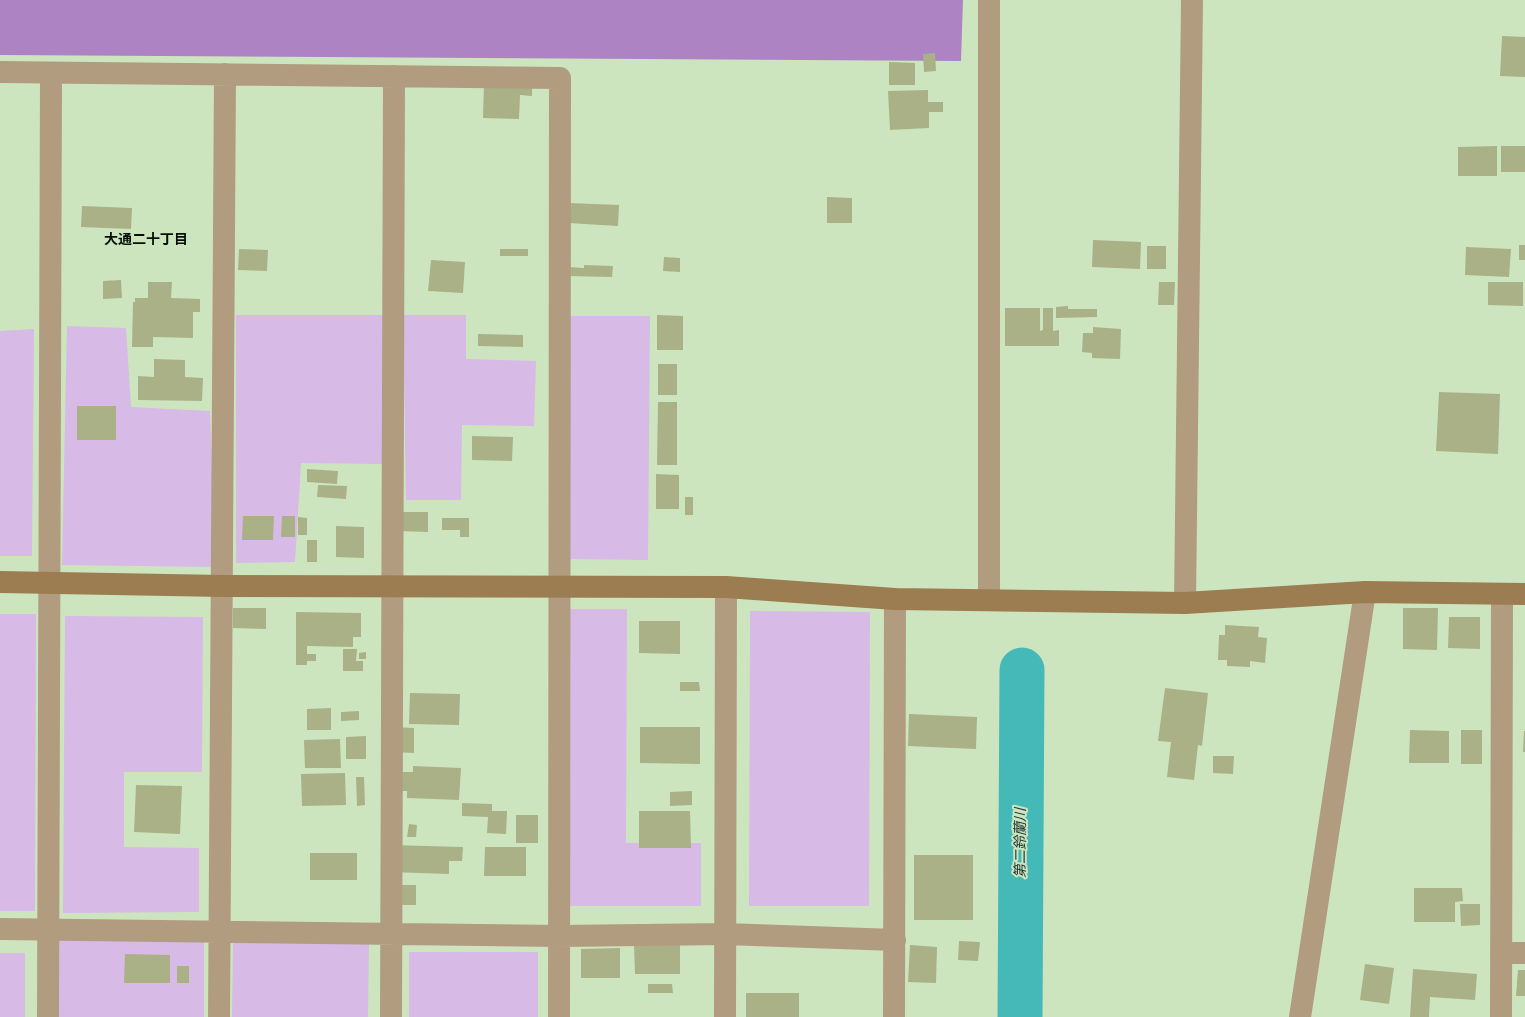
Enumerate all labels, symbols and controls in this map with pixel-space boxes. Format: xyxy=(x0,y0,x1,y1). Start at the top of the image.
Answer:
district label: 大通二十丁目 xyxy=(104,232,188,248)
water label: 第二鈴蘭川 xyxy=(1013,808,1029,878)

